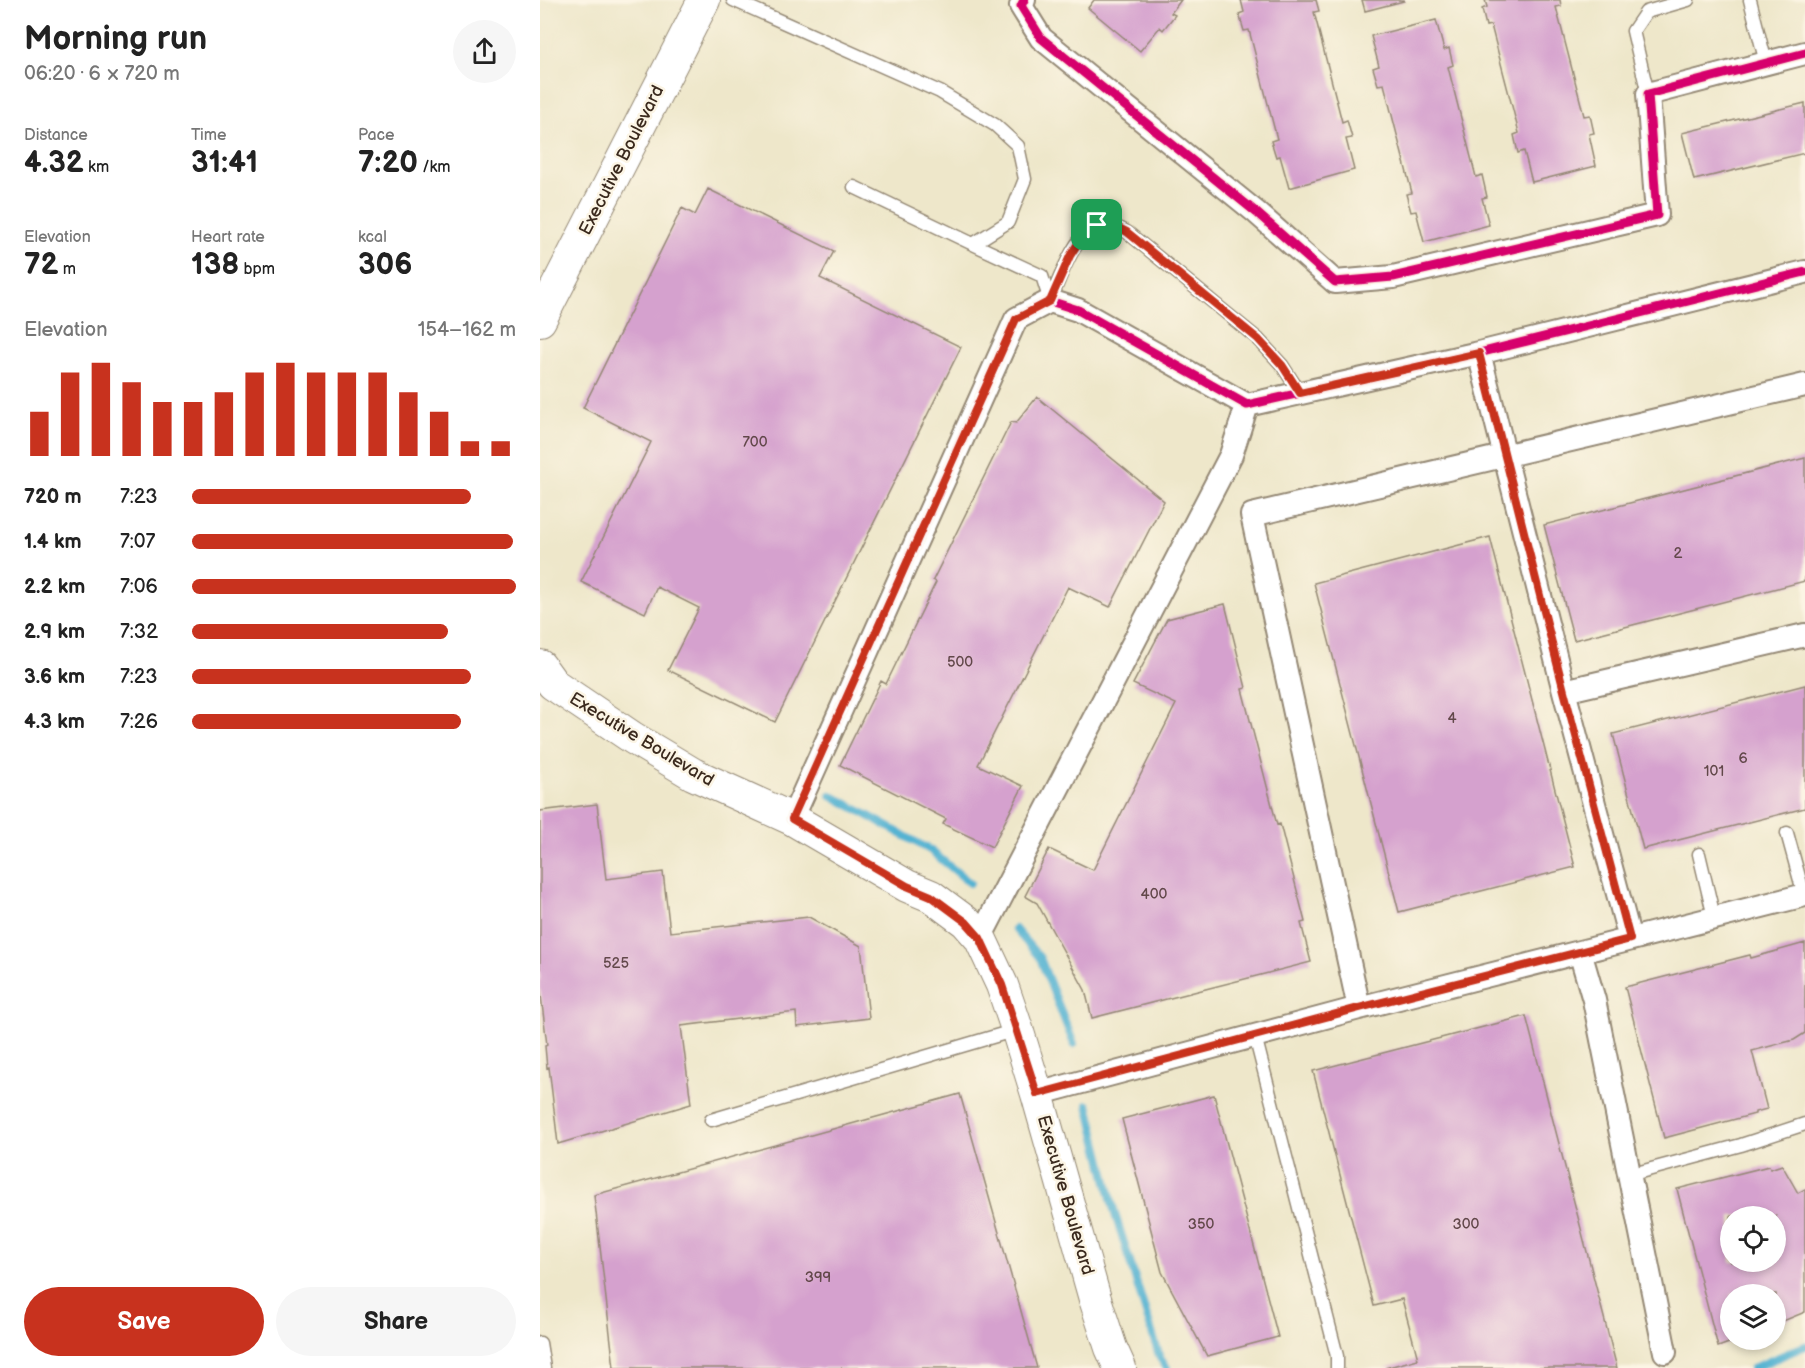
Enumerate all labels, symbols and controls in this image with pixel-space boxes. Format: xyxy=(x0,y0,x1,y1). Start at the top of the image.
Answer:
text: Morning run xyxy=(24,19,207,59)
button: share xyxy=(453,20,516,83)
text: 06:20 · 6 × 720 m xyxy=(24,62,180,86)
street label: Executive Boulevard xyxy=(575,82,668,239)
text: Distance xyxy=(24,126,88,145)
text: Time xyxy=(191,126,226,145)
text: Pace xyxy=(358,126,394,145)
text: 4.32 xyxy=(24,145,84,181)
text: 31:41 xyxy=(191,145,258,181)
text: 7:20 xyxy=(358,145,418,181)
text: km xyxy=(84,158,109,177)
text: /km xyxy=(418,158,451,177)
pin xyxy=(1071,199,1122,250)
icon: arrive xyxy=(1080,208,1113,241)
text: Elevation xyxy=(24,228,91,247)
text: Heart rate xyxy=(191,228,265,247)
text: kcal xyxy=(358,228,387,247)
text: 72 xyxy=(24,247,59,283)
text: 138 xyxy=(191,247,239,283)
text: 306 xyxy=(358,247,412,283)
text: m xyxy=(59,260,76,279)
text: bpm xyxy=(239,260,275,279)
text: Elevation xyxy=(24,318,107,342)
text: 154–162 m xyxy=(418,318,516,342)
house number: 700 xyxy=(742,433,768,452)
text: 720 m xyxy=(24,485,82,509)
text: 7:23 xyxy=(120,485,158,509)
text: 1.4 km xyxy=(24,530,82,554)
text: 7:07 xyxy=(120,530,155,554)
house number: 2 xyxy=(1674,544,1683,563)
text: 2.2 km xyxy=(24,575,85,599)
text: 7:06 xyxy=(120,575,158,599)
text: 2.9 km xyxy=(24,620,85,644)
text: 7:32 xyxy=(120,620,158,644)
house number: 500 xyxy=(947,653,973,672)
text: 3.6 km xyxy=(24,665,85,689)
text: 7:23 xyxy=(120,665,158,689)
street label: Executive Boulevard xyxy=(566,688,718,791)
house number: 4 xyxy=(1447,709,1457,728)
text: 4.3 km xyxy=(24,710,85,734)
text: 7:26 xyxy=(120,710,158,734)
house number: 6 xyxy=(1738,749,1748,768)
house number: 101 xyxy=(1704,762,1724,781)
house number: 400 xyxy=(1141,885,1168,904)
house number: 525 xyxy=(603,954,629,973)
street label: Executive Boulevard xyxy=(1033,1113,1098,1277)
map controls xyxy=(1720,1206,1786,1350)
button: locate xyxy=(1720,1206,1786,1272)
house number: 350 xyxy=(1188,1215,1214,1234)
house number: 300 xyxy=(1453,1215,1480,1234)
house number: 399 xyxy=(805,1268,831,1287)
button: layers xyxy=(1720,1284,1786,1350)
button: Save xyxy=(24,1287,264,1356)
button: Share xyxy=(276,1287,516,1356)

